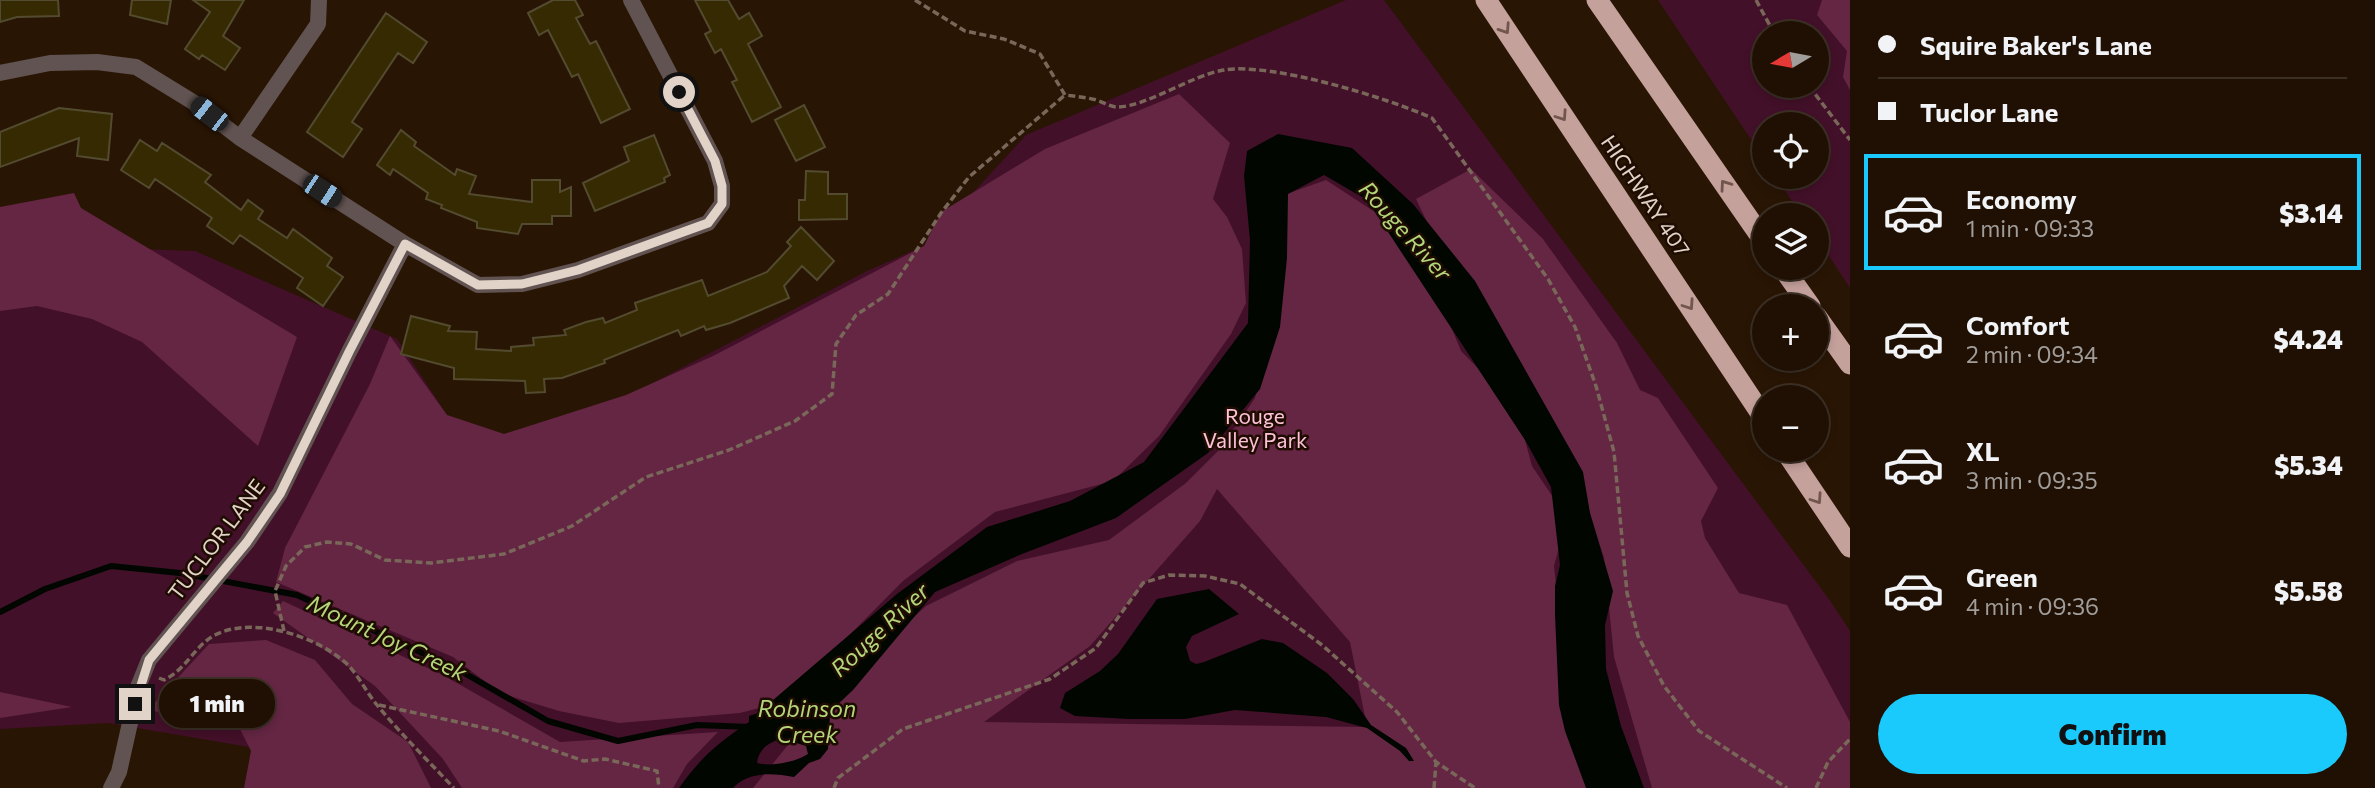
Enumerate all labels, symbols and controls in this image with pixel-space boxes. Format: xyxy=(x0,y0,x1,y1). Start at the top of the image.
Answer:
north arrow xyxy=(1752,21,1829,98)
map controls xyxy=(1752,21,1829,462)
one-way arrow xyxy=(1497,22,1510,35)
text: Squire Baker's Lane xyxy=(1920,29,2152,60)
route start xyxy=(663,76,695,108)
car xyxy=(186,93,233,135)
text: Tuclor Lane xyxy=(1920,96,2058,127)
one-way arrow xyxy=(1554,108,1567,121)
button: locate xyxy=(1752,112,1829,189)
street label: HIGHWAY 407 xyxy=(1597,130,1696,260)
car xyxy=(299,171,346,211)
water label: Rouge River xyxy=(1354,175,1458,286)
one-way arrow xyxy=(1720,179,1733,192)
icon: car xyxy=(1882,181,1945,244)
text: Economy xyxy=(1966,183,2077,214)
text: $3.14 xyxy=(2279,197,2343,228)
button: layers xyxy=(1752,203,1829,280)
text: 1 min · 09:33 xyxy=(1966,214,2094,242)
button: + xyxy=(1752,294,1829,371)
one-way arrow xyxy=(1680,297,1693,310)
icon: car xyxy=(1882,307,1945,370)
text: Comfort xyxy=(1966,309,2069,340)
text: $4.24 xyxy=(2274,323,2343,354)
text: 2 min · 09:34 xyxy=(1966,340,2098,368)
button: − xyxy=(1752,385,1829,462)
park label: Rouge Valley Park xyxy=(1203,403,1307,452)
icon: car xyxy=(1882,433,1945,496)
text: XL xyxy=(1966,435,2000,466)
text: $5.34 xyxy=(2274,449,2343,480)
text: 3 min · 09:35 xyxy=(1966,466,2098,494)
street label: TUCLOR LANE xyxy=(162,474,269,604)
one-way arrow xyxy=(1809,491,1822,504)
icon: car xyxy=(1882,559,1945,622)
text: Green xyxy=(1966,561,2038,592)
text: $5.58 xyxy=(2274,575,2343,606)
water label: Rouge River xyxy=(824,576,935,682)
water label: Mount Joy Creek xyxy=(303,588,472,687)
text: 4 min · 09:36 xyxy=(1966,592,2099,620)
callout: 1 min xyxy=(160,680,275,728)
route end xyxy=(119,688,151,720)
text: 1 min xyxy=(189,689,245,717)
water label: Robinson Creek xyxy=(758,694,856,748)
button: Confirm xyxy=(1878,694,2347,774)

